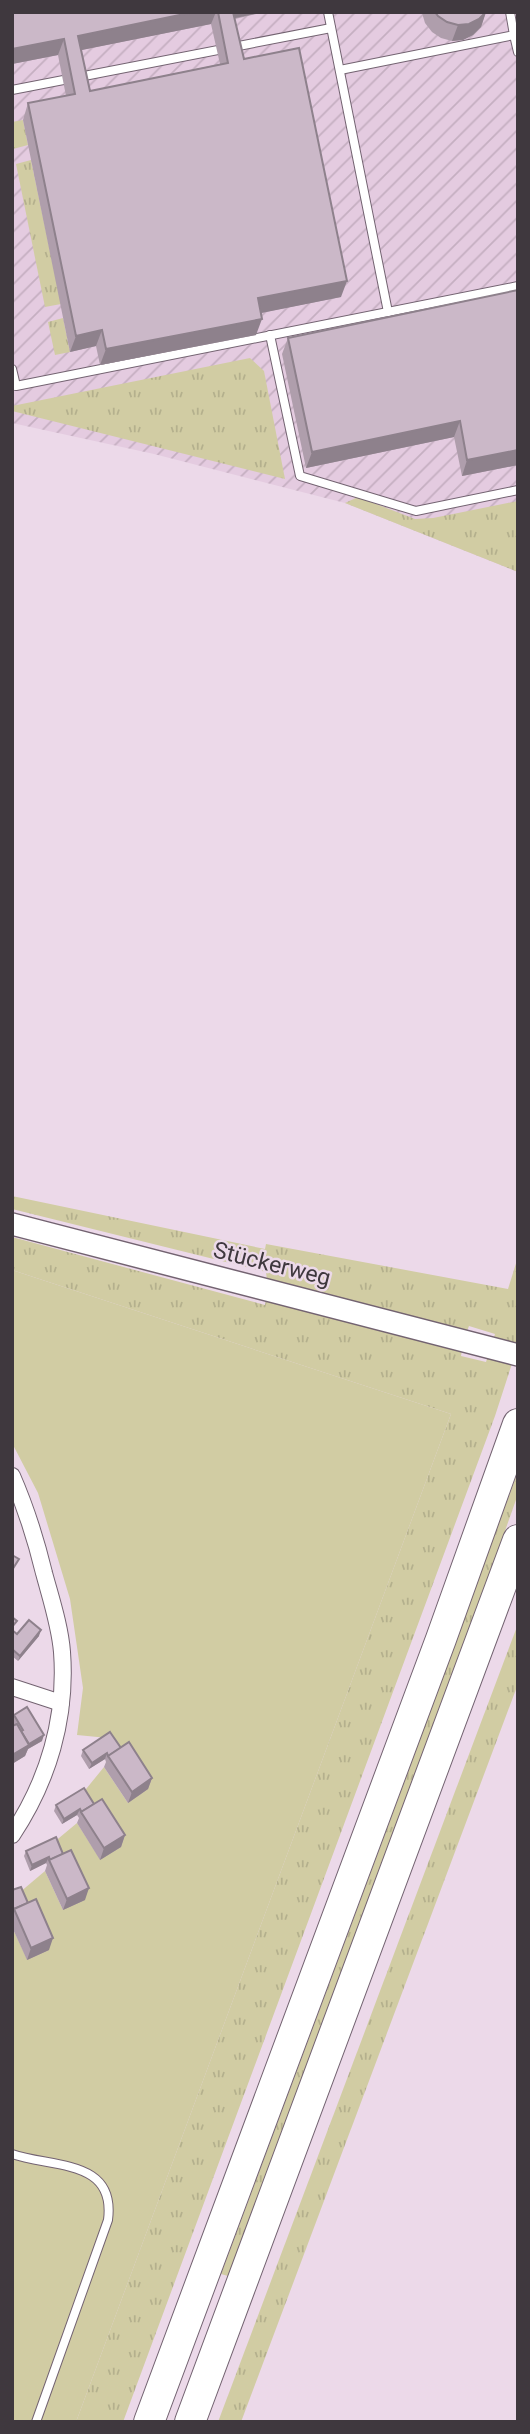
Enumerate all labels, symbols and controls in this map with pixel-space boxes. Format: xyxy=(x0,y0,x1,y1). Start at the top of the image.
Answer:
street label: Stückerweg xyxy=(211,1236,333,1292)

